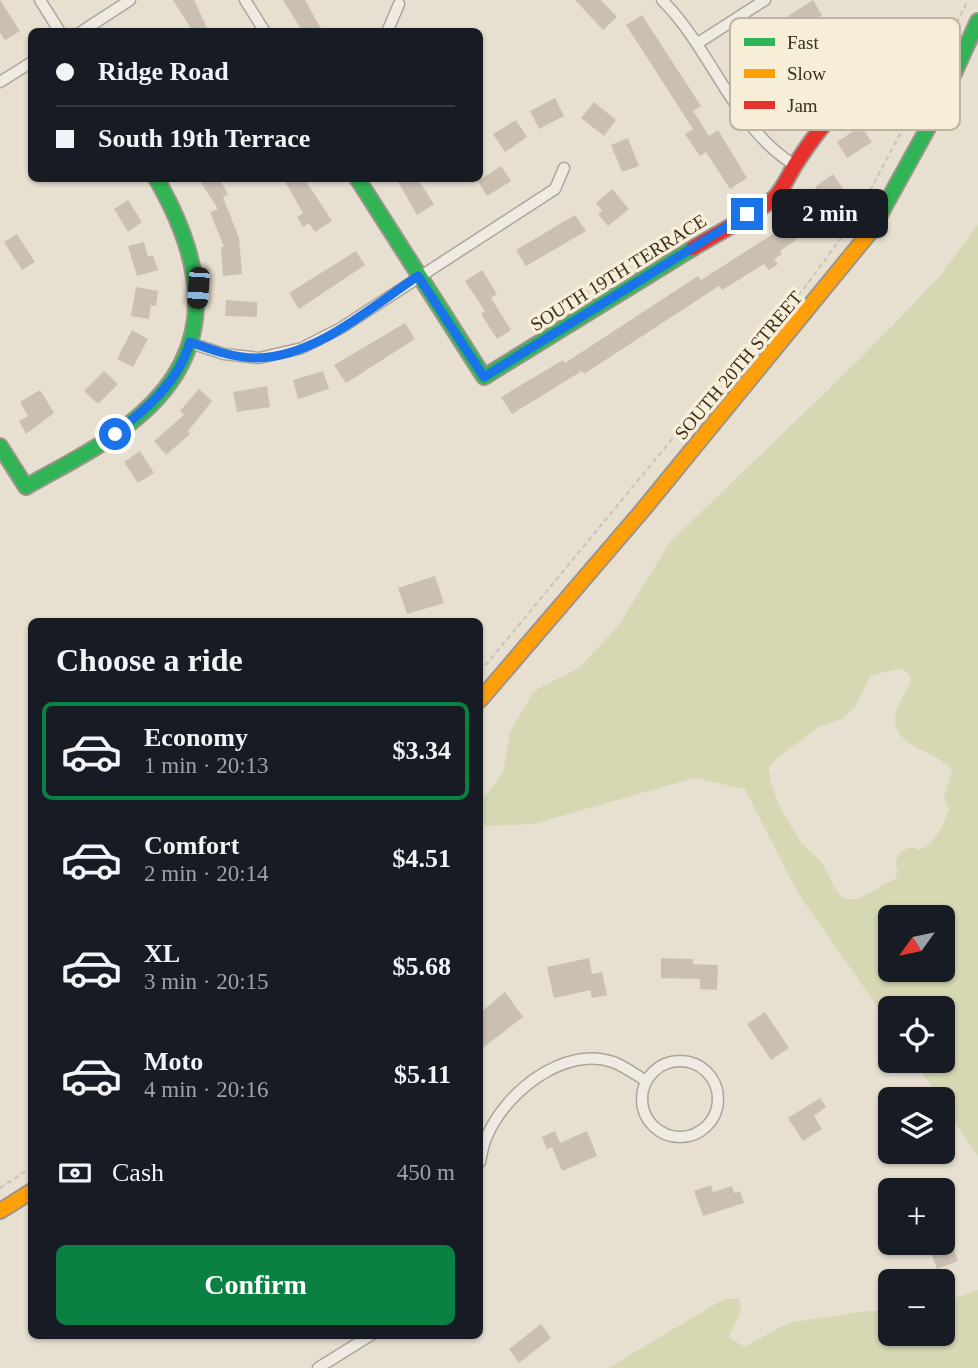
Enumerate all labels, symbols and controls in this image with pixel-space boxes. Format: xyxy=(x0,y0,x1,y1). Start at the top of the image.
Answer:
legend xyxy=(730,18,960,130)
text: Fast xyxy=(787,32,819,53)
text: Ridge Road xyxy=(98,57,229,86)
text: Slow xyxy=(787,63,826,84)
text: Jam xyxy=(787,95,818,116)
text: South 19th Terrace xyxy=(98,124,310,153)
callout: 2 min xyxy=(772,190,887,238)
route end xyxy=(731,198,763,230)
text: 2 min xyxy=(802,201,858,226)
street label: SOUTH 19TH TERRACE xyxy=(526,210,710,335)
car xyxy=(187,266,210,310)
street label: SOUTH 20TH STREET xyxy=(670,287,807,444)
route start xyxy=(99,418,131,450)
text: Choose a ride xyxy=(56,642,243,678)
icon: car xyxy=(60,720,123,783)
text: Economy xyxy=(144,723,248,752)
text: $3.34 xyxy=(393,736,451,765)
text: 1 min · 20:13 xyxy=(144,753,269,778)
icon: car xyxy=(60,828,123,891)
text: Comfort xyxy=(144,831,239,860)
text: $4.51 xyxy=(393,844,451,873)
text: 2 min · 20:14 xyxy=(144,861,269,886)
north arrow xyxy=(878,905,956,982)
map controls xyxy=(878,905,955,1346)
icon: car xyxy=(60,936,123,999)
text: XL xyxy=(144,939,180,968)
text: $5.68 xyxy=(393,952,451,981)
text: 3 min · 20:15 xyxy=(144,969,269,994)
button: locate xyxy=(878,996,955,1073)
icon: car xyxy=(60,1044,123,1107)
text: Moto xyxy=(144,1047,203,1076)
text: $5.11 xyxy=(394,1060,451,1089)
text: 4 min · 20:16 xyxy=(144,1077,269,1102)
button: layers xyxy=(878,1087,955,1164)
icon: cash xyxy=(56,1154,94,1192)
text: Cash xyxy=(112,1158,164,1187)
text: 450 m xyxy=(397,1160,455,1185)
button: + xyxy=(878,1178,955,1255)
button: Confirm xyxy=(56,1245,455,1325)
button: − xyxy=(878,1269,955,1346)

